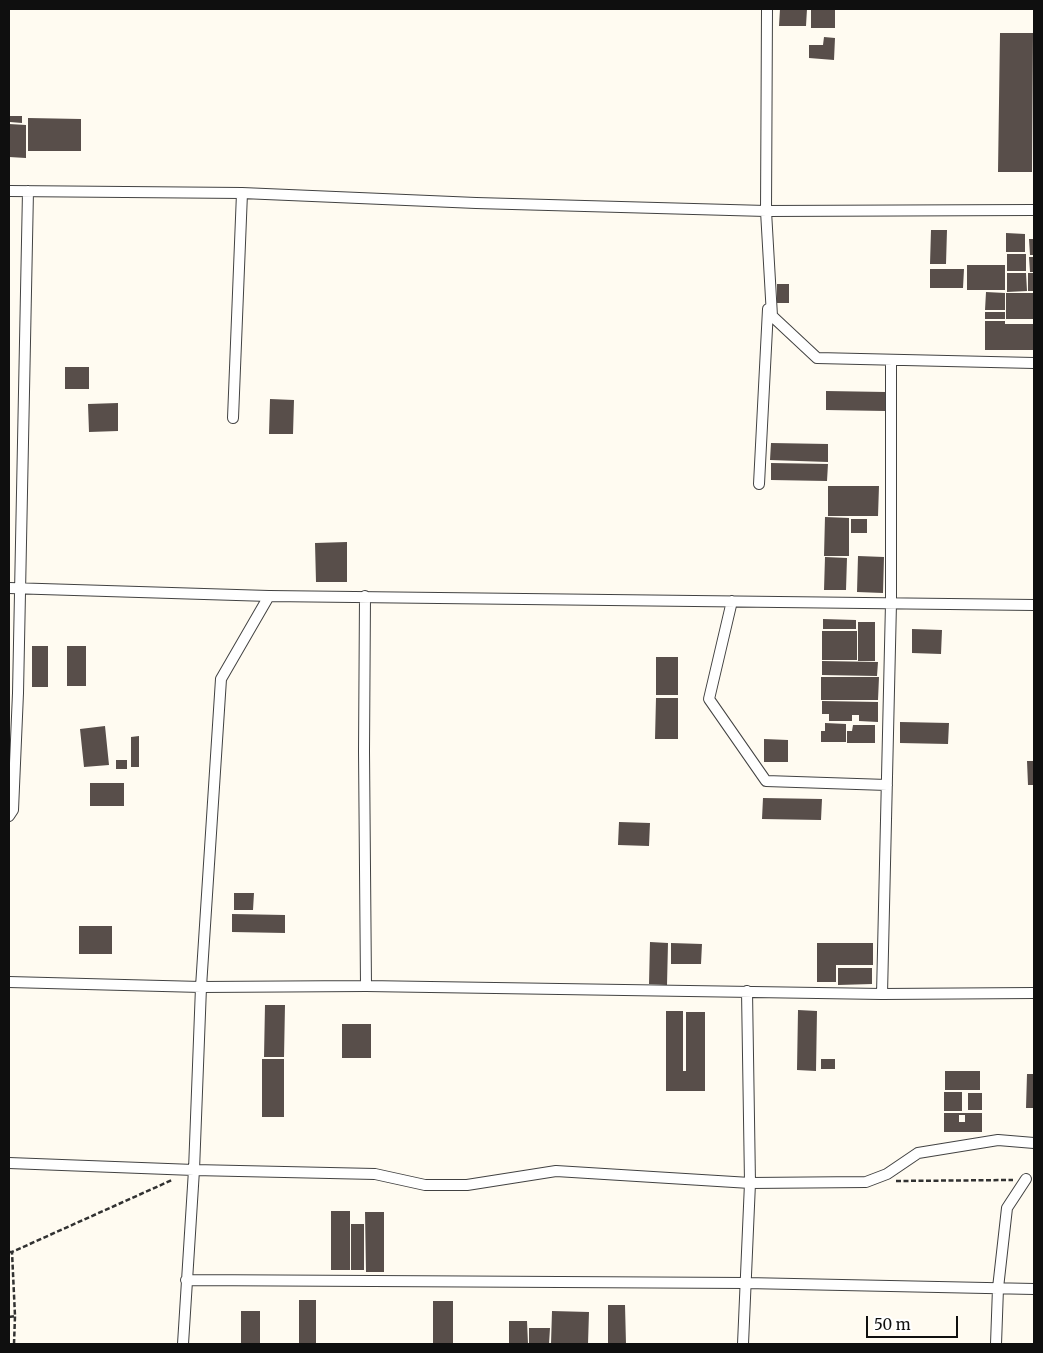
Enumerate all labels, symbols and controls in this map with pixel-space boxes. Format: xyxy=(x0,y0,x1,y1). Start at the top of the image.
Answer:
scale bar xyxy=(868,1306,960,1338)
text: 50 m xyxy=(874,1315,911,1334)

